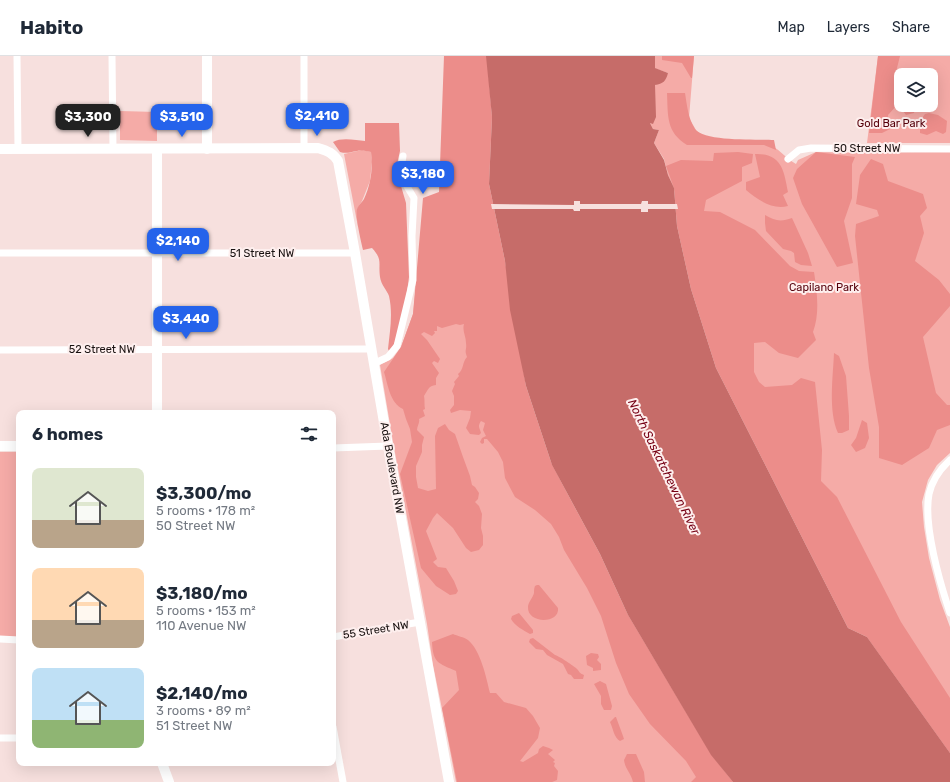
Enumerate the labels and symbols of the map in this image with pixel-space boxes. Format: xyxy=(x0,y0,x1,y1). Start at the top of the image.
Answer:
pin: $2,410 xyxy=(284,103,350,137)
pin: $3,300 xyxy=(55,104,121,138)
pin: $3,510 xyxy=(149,104,215,138)
park label: Gold Bar Park xyxy=(857,117,926,130)
street label: 50 Street NW xyxy=(833,142,901,155)
pin: $3,180 xyxy=(390,161,456,195)
pin: $2,140 xyxy=(145,228,211,262)
street label: 51 Street NW xyxy=(230,247,295,260)
park label: Capilano Park xyxy=(789,281,859,294)
pin: $3,440 xyxy=(153,306,219,340)
street label: 52 Street NW xyxy=(69,343,136,356)
water label: North Saskatchewan River xyxy=(625,397,703,537)
street label: Ada Boulevard NW xyxy=(378,421,407,515)
street label: 55 Street NW xyxy=(342,618,410,642)

